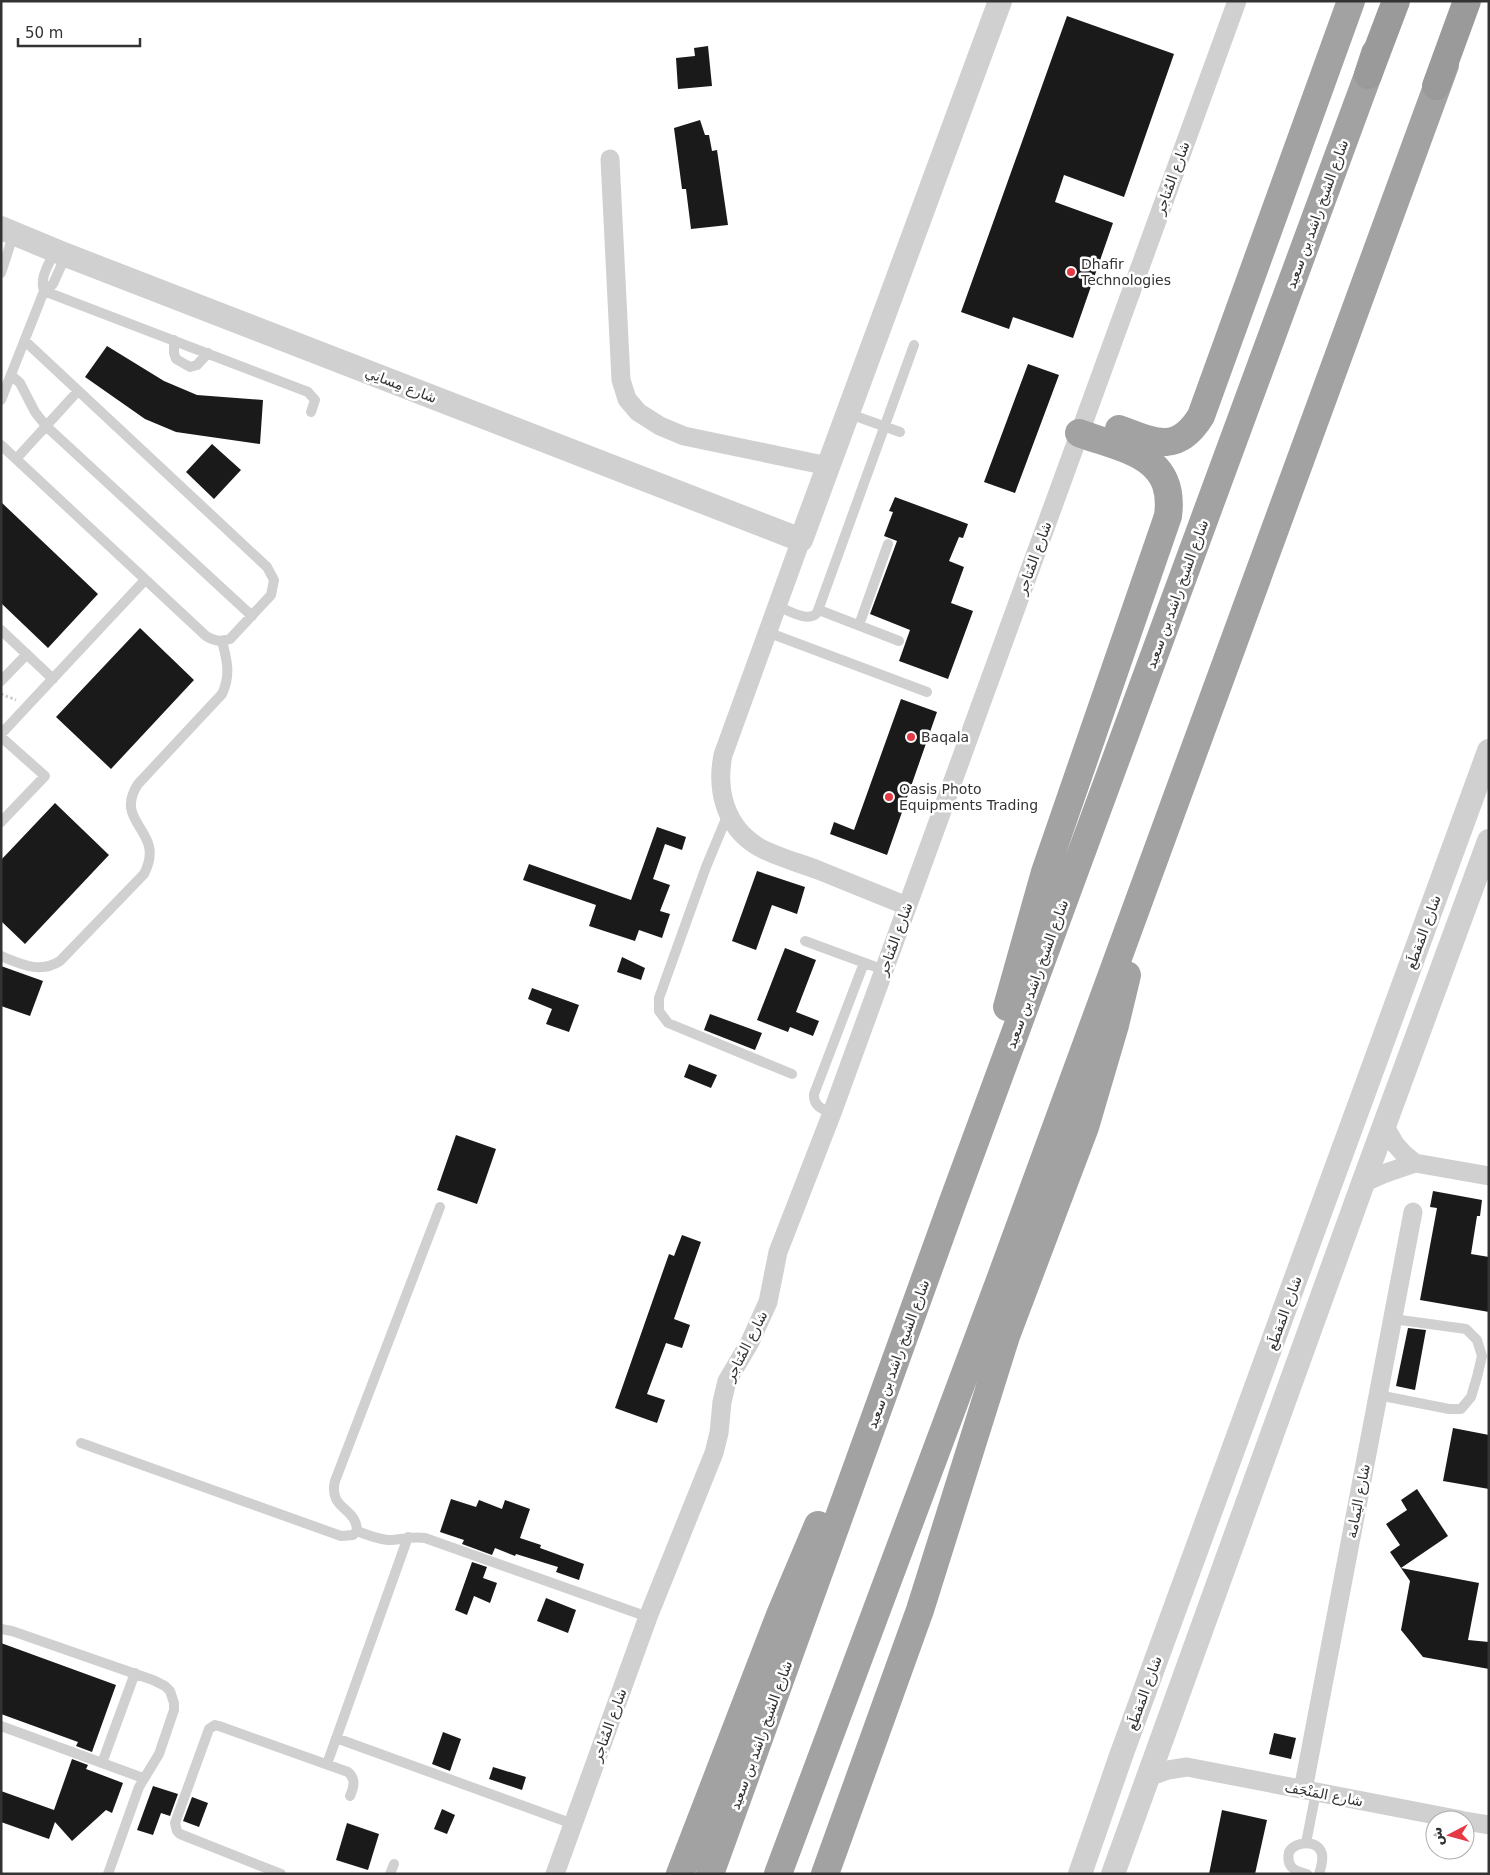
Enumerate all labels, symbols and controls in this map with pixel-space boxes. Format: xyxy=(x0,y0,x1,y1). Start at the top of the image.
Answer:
scale bar xyxy=(18,15,140,47)
text: 50 m xyxy=(25,24,63,42)
street label: شارع الشيخ راشد بن سعيد xyxy=(1283,137,1352,291)
street label: شارع المُتاجر xyxy=(1151,139,1194,218)
place label: Dhafir Technologies xyxy=(1080,256,1171,288)
marker: Dhafir Technologies xyxy=(1065,266,1077,278)
street label: شارع مِسانِي xyxy=(363,364,439,407)
street label: شارع الشيخ راشد بن سعيد xyxy=(1143,517,1212,671)
street label: شارع المُتاجر xyxy=(1013,519,1056,598)
place label: Baqala xyxy=(921,729,969,745)
marker: Baqala xyxy=(905,731,917,743)
place label: Oasis Photo Equipments Trading xyxy=(899,781,1038,813)
marker: Oasis Photo Equipments Trading xyxy=(883,791,895,803)
street label: شارع المَقطَع xyxy=(1402,893,1445,972)
street label: شارع الشيخ راشد بن سعيد xyxy=(1003,897,1072,1051)
street label: شارع المُتاجر xyxy=(874,900,917,979)
street label: شارع المَقطَع xyxy=(1263,1274,1306,1353)
street label: شارع الشيخ راشد بن سعيد xyxy=(864,1277,933,1431)
street label: شارع المُتاجر xyxy=(721,1308,771,1385)
street label: شارع اليَمامة xyxy=(1343,1463,1374,1540)
street label: شارع المَقطَع xyxy=(1123,1654,1166,1733)
street label: شارع الشيخ راشد بن سعيد xyxy=(727,1658,796,1812)
street label: شارع المُتاجر xyxy=(588,1686,631,1765)
street label: شارع المَنْجَف xyxy=(1283,1779,1365,1810)
north arrow xyxy=(1425,1810,1475,1860)
text: ش xyxy=(1428,1826,1446,1847)

